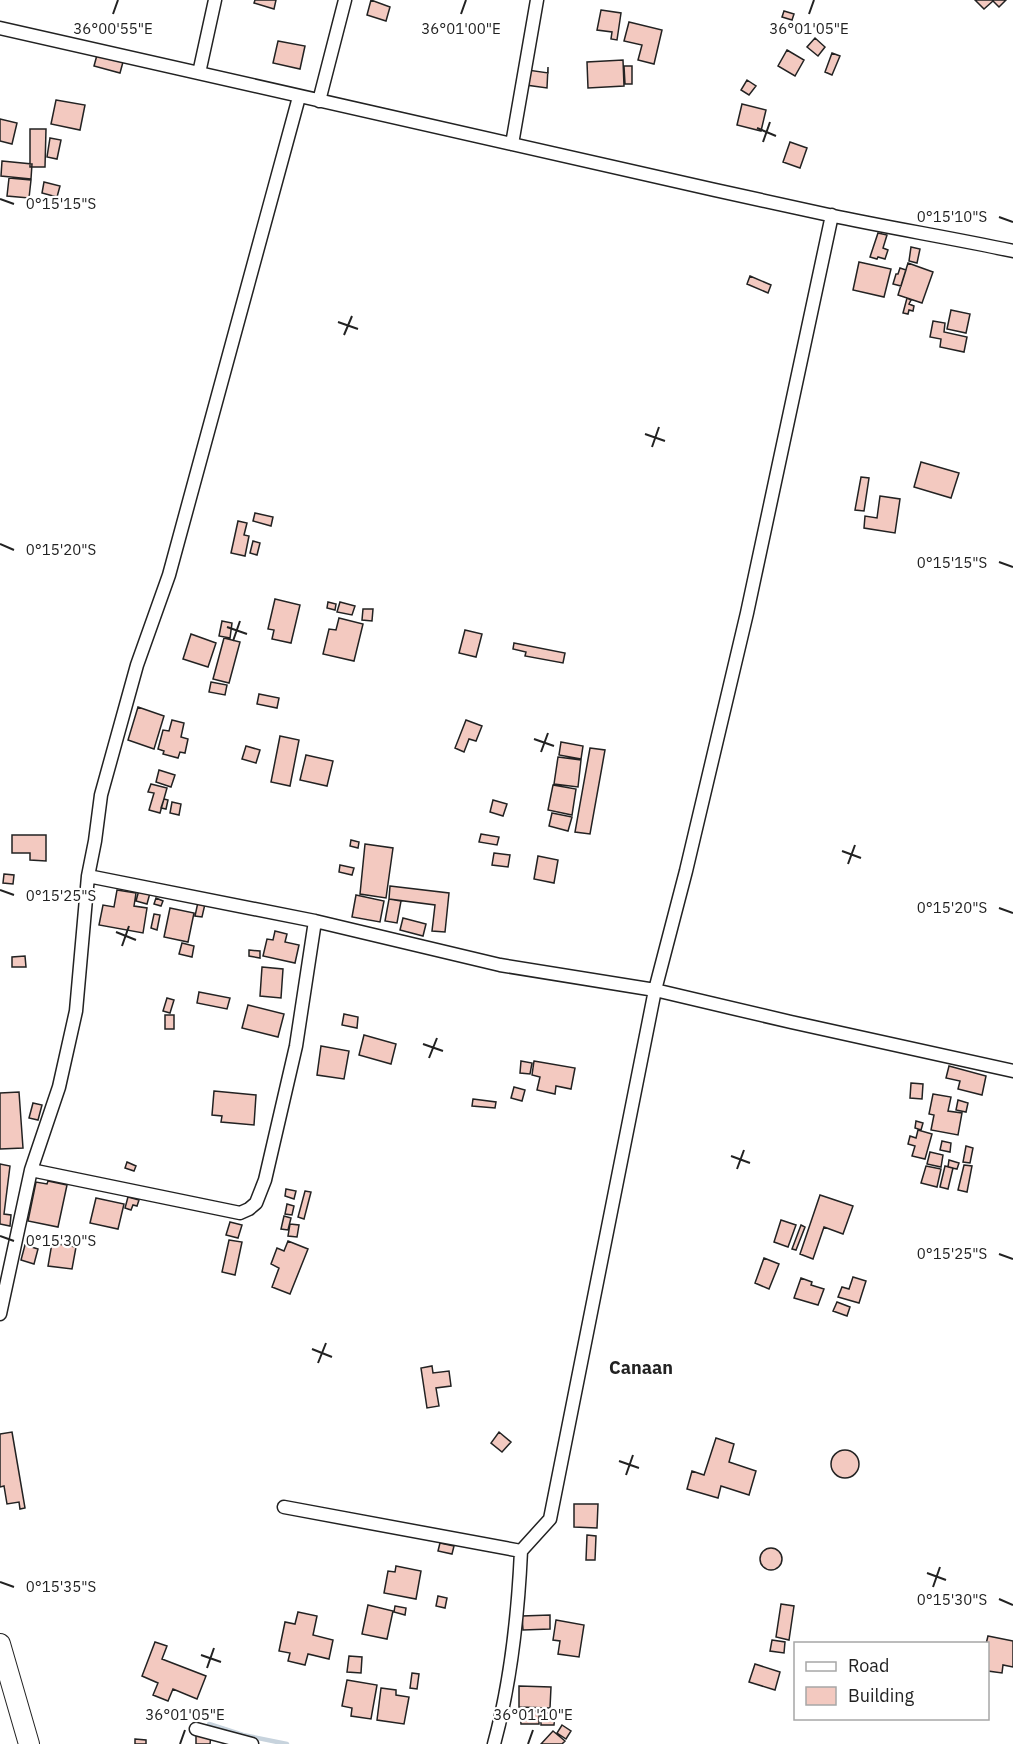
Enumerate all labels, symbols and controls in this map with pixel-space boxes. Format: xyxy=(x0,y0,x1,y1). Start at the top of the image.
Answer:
text: 36°00'55"E xyxy=(73,19,153,38)
text: 36°01'00"E xyxy=(421,19,501,38)
text: 36°01'05"E xyxy=(769,19,849,38)
text: 0°15'15"S xyxy=(26,194,96,213)
text: 0°15'10"S xyxy=(917,207,987,226)
text: 0°15'20"S xyxy=(26,540,96,559)
text: 0°15'15"S xyxy=(917,553,987,572)
text: 0°15'25"S xyxy=(26,886,96,905)
text: 0°15'20"S xyxy=(917,898,987,917)
text: 0°15'30"S xyxy=(26,1231,96,1250)
text: 0°15'25"S xyxy=(917,1244,987,1263)
district label: Canaan xyxy=(609,1356,673,1379)
text: 0°15'35"S xyxy=(26,1577,96,1596)
text: 0°15'30"S xyxy=(917,1590,987,1609)
legend xyxy=(794,1642,989,1720)
text: Road xyxy=(848,1654,889,1677)
text: Building xyxy=(848,1684,915,1707)
text: 36°01'05"E xyxy=(145,1705,225,1724)
text: 36°01'10"E xyxy=(493,1705,573,1724)

